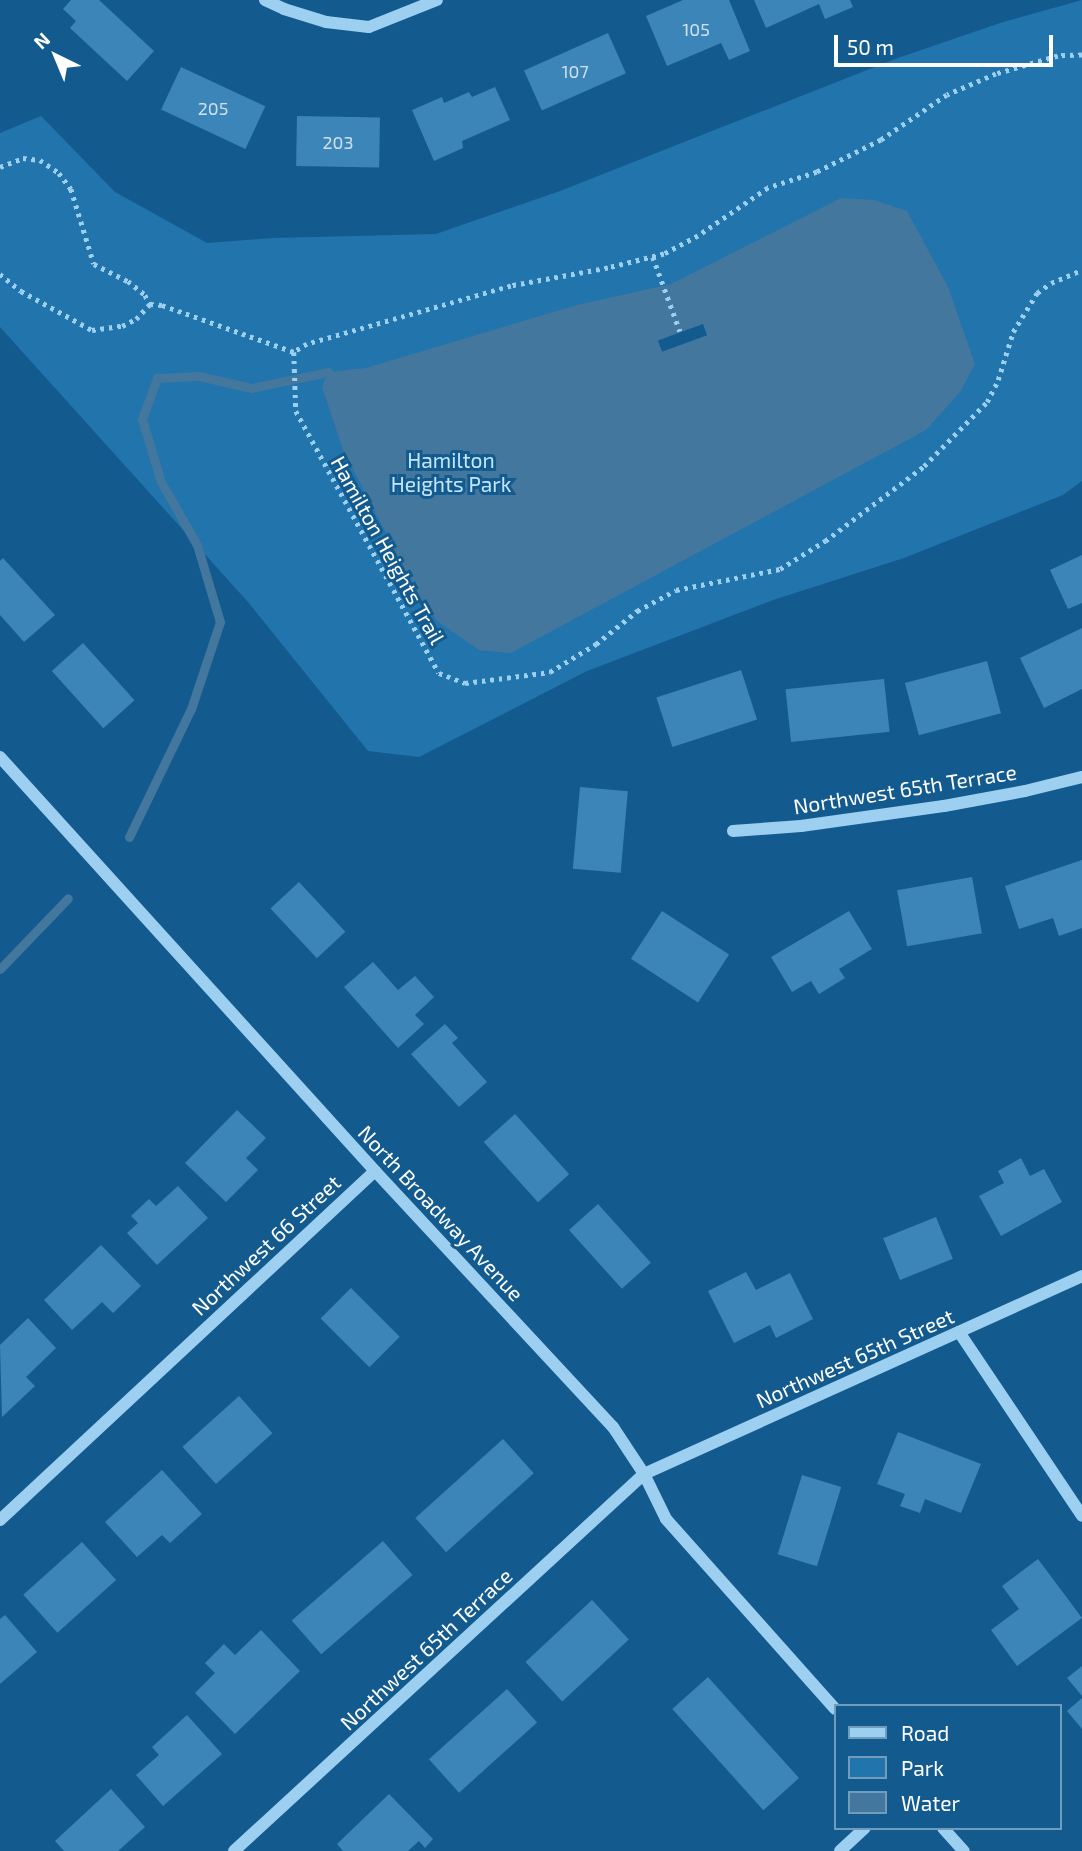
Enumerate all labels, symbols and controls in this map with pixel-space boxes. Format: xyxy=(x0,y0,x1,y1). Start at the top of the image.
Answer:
house number: 105 xyxy=(682,18,710,40)
north arrow xyxy=(21,21,91,91)
scale bar xyxy=(837,21,1056,65)
text: N xyxy=(28,27,54,53)
text: 50 m xyxy=(847,34,894,59)
house number: 107 xyxy=(561,60,589,82)
house number: 205 xyxy=(198,97,228,119)
house number: 203 xyxy=(323,131,353,153)
park label: Hamilton Heights Park xyxy=(391,447,511,497)
street label: Hamilton Heights Trail xyxy=(326,451,450,649)
street label: Northwest 65th Terrace xyxy=(791,759,1019,819)
street label: North Broadway Avenue xyxy=(353,1120,529,1306)
street label: Northwest 66 Street xyxy=(186,1170,346,1320)
street label: Northwest 65th Street xyxy=(752,1303,958,1413)
street label: Northwest 65th Terrace xyxy=(335,1563,517,1735)
legend xyxy=(834,1704,1061,1830)
text: Road xyxy=(901,1720,949,1745)
text: Park xyxy=(901,1755,944,1780)
text: Water xyxy=(901,1790,960,1815)

